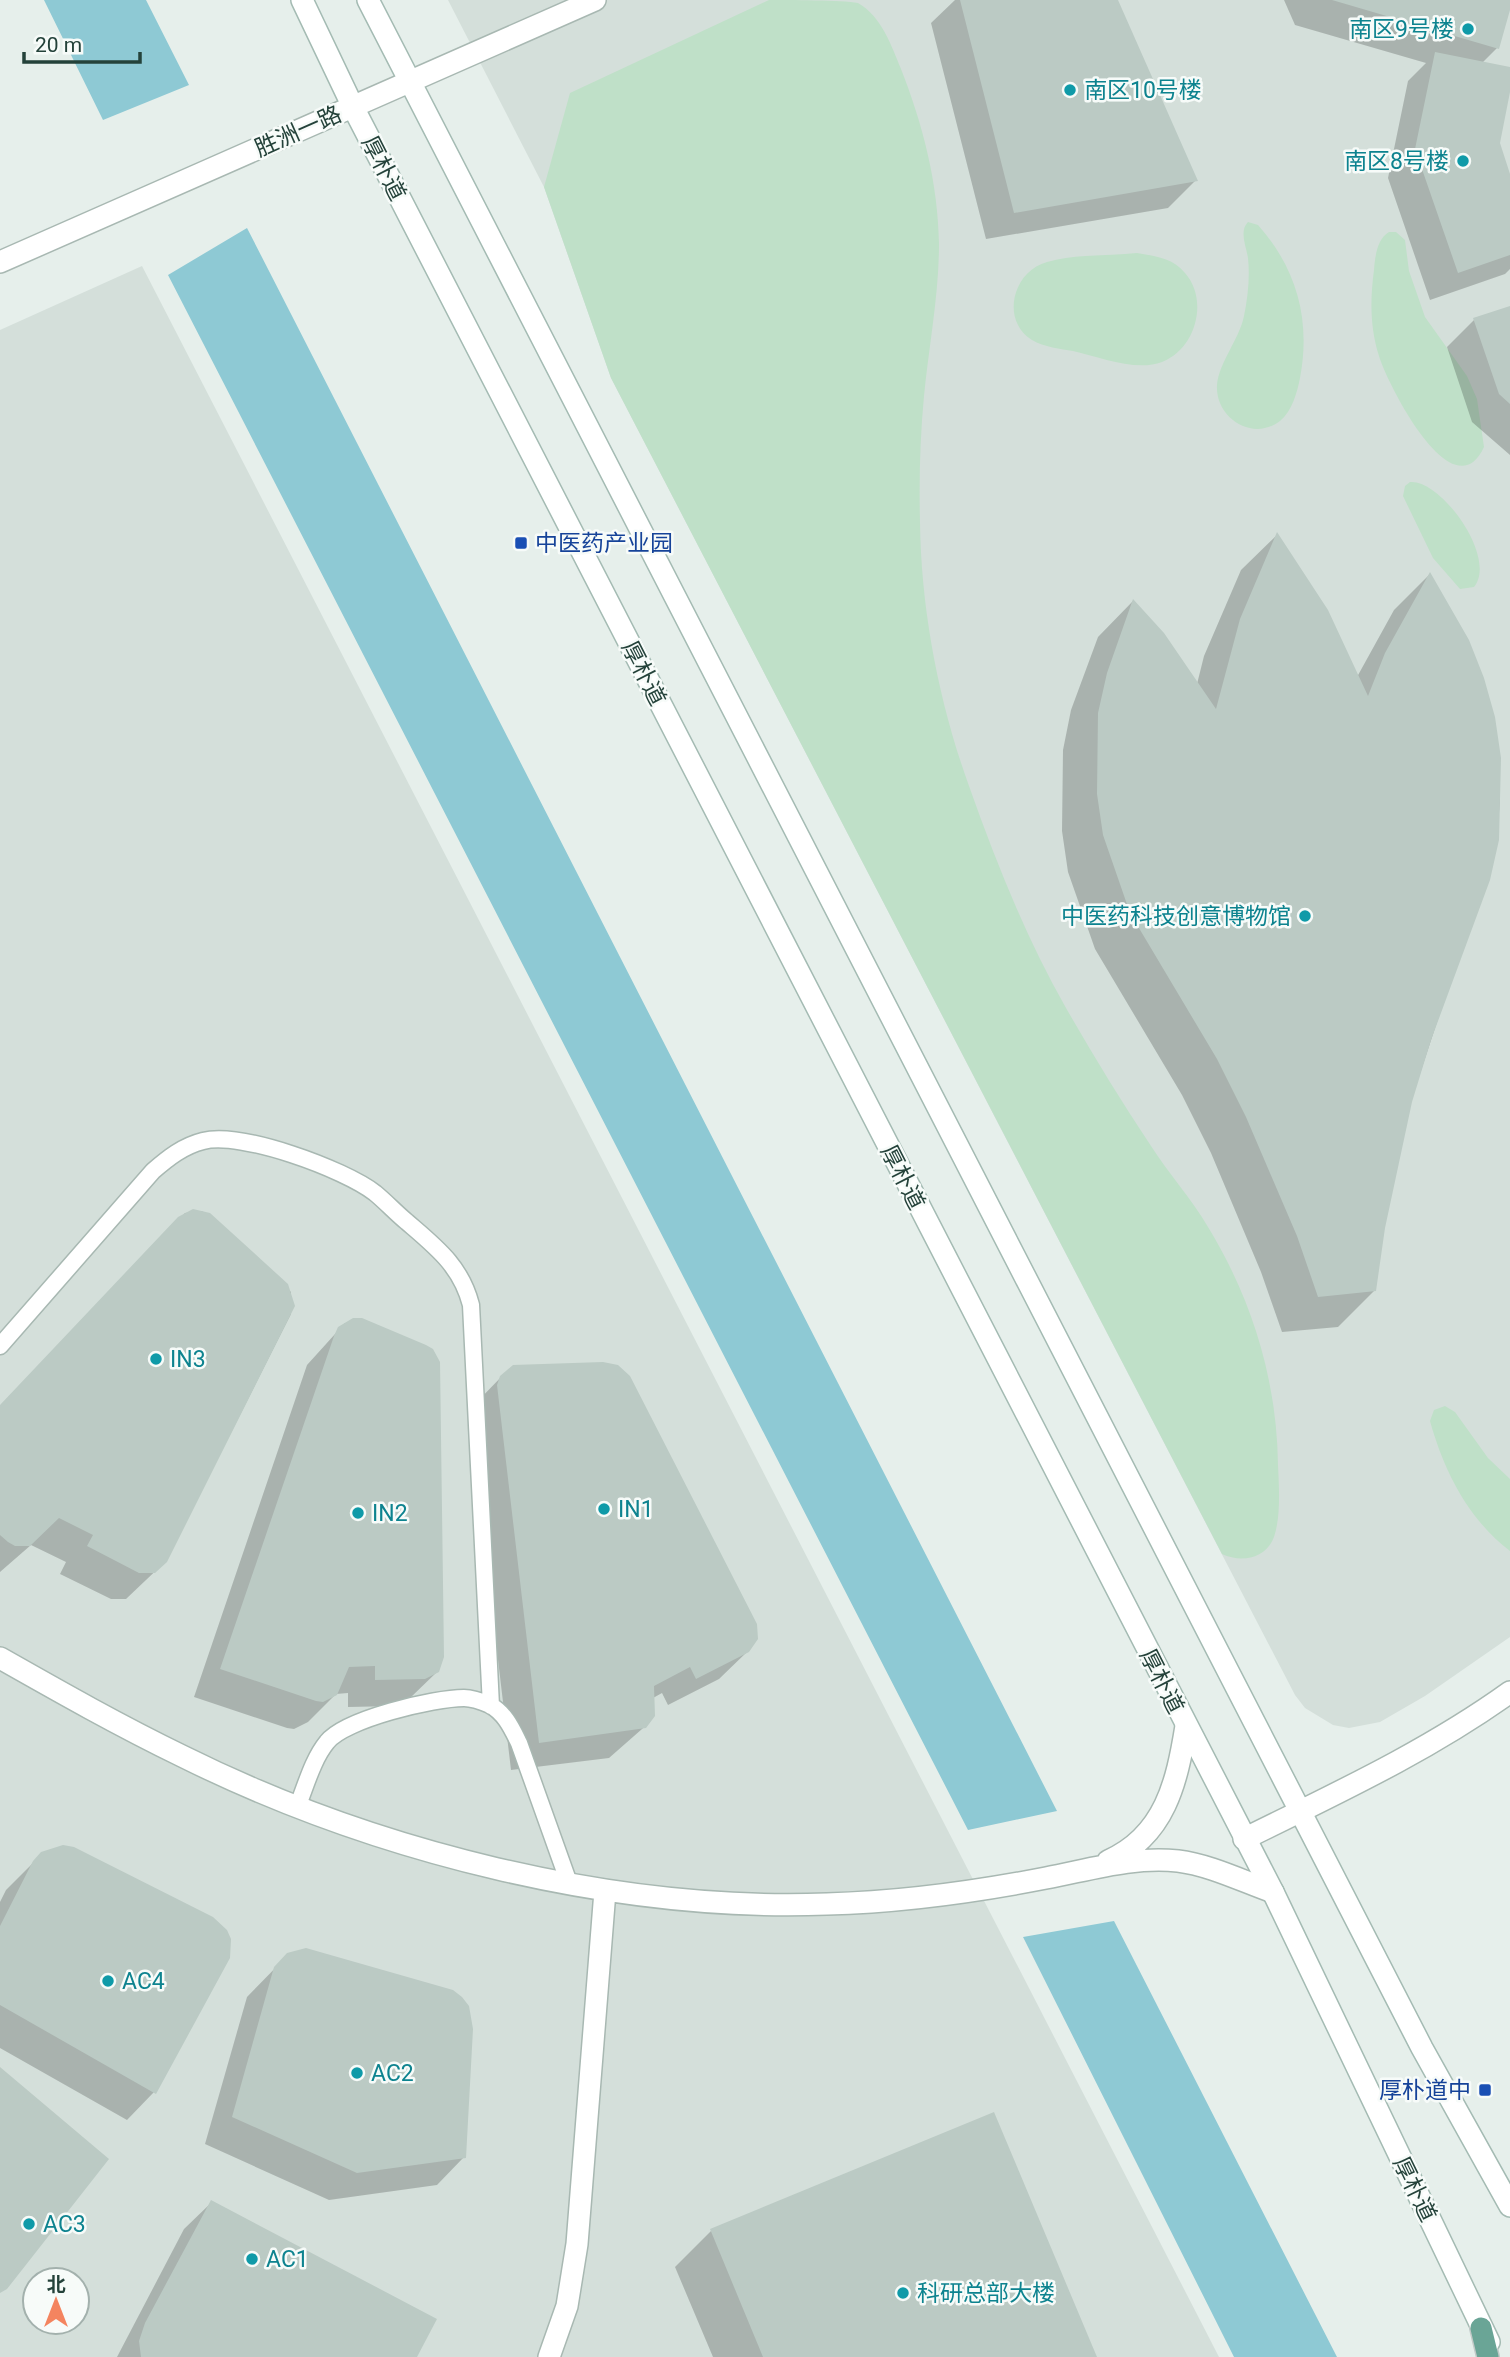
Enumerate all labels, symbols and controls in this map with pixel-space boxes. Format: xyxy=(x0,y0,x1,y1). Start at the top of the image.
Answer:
place label: 南区9号楼 xyxy=(1349,16,1454,43)
scale bar xyxy=(24,21,140,65)
marker: 南区9号楼 xyxy=(1460,21,1476,37)
text: 20 m xyxy=(35,33,82,57)
place label: 南区10号楼 xyxy=(1084,77,1202,104)
marker: 南区10号楼 xyxy=(1062,82,1078,98)
street label: 胜洲一路 xyxy=(251,100,346,162)
street label: 厚朴道 xyxy=(356,131,411,205)
place label: 南区8号楼 xyxy=(1344,148,1449,175)
marker: 南区8号楼 xyxy=(1455,153,1471,169)
place label: 中医药产业园 xyxy=(535,530,673,557)
marker: 中医药产业园 xyxy=(513,535,529,551)
street label: 厚朴道 xyxy=(616,636,671,710)
place label: 中医药科技创意博物馆 xyxy=(1061,903,1291,930)
marker: 中医药科技创意博物馆 xyxy=(1297,908,1313,924)
street label: 厚朴道 xyxy=(875,1140,930,1214)
place label: IN3 xyxy=(170,1346,206,1373)
marker: IN3 xyxy=(148,1351,164,1367)
place label: IN1 xyxy=(618,1496,654,1523)
place label: IN2 xyxy=(372,1500,408,1527)
marker: IN1 xyxy=(596,1501,612,1517)
marker: IN2 xyxy=(350,1505,366,1521)
street label: 厚朴道 xyxy=(1134,1644,1189,1718)
place label: AC4 xyxy=(122,1968,165,1995)
marker: AC4 xyxy=(100,1973,116,1989)
place label: AC2 xyxy=(371,2060,414,2087)
marker: AC2 xyxy=(349,2065,365,2081)
place label: 厚朴道中 xyxy=(1379,2077,1471,2104)
marker: 厚朴道中 xyxy=(1477,2082,1493,2098)
street label: 厚朴道 xyxy=(1387,2152,1442,2226)
place label: AC3 xyxy=(43,2211,86,2238)
marker: AC3 xyxy=(21,2216,37,2232)
place label: AC1 xyxy=(266,2246,309,2273)
marker: AC1 xyxy=(244,2251,260,2267)
north arrow xyxy=(21,2266,91,2336)
text: 北 xyxy=(46,2273,66,2296)
place label: 科研总部大楼 xyxy=(917,2280,1055,2307)
marker: 科研总部大楼 xyxy=(895,2285,911,2301)

